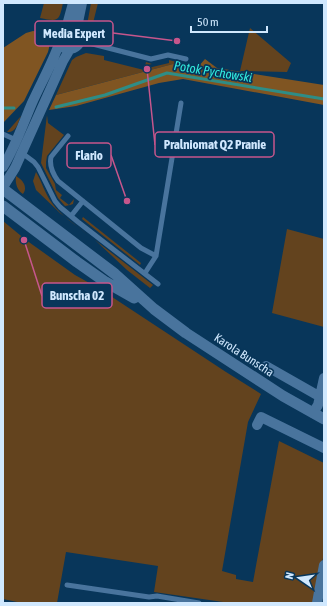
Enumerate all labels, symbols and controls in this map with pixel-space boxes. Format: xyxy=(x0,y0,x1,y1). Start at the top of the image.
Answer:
scale bar xyxy=(191,8,267,34)
text: 50 m xyxy=(197,15,219,29)
callout: Media Expert xyxy=(35,21,113,46)
text: Media Expert xyxy=(43,26,105,41)
water label: Potok Pychowski xyxy=(173,58,253,85)
callout: Pralniomat Q2 Pranie xyxy=(155,132,274,157)
text: Pralniomat Q2 Pranie xyxy=(164,137,266,152)
callout: Flario xyxy=(67,143,111,168)
text: Flario xyxy=(75,148,103,163)
callout: Bunscha 02 xyxy=(42,283,112,308)
text: Bunscha 02 xyxy=(50,288,104,303)
street label: Karola Bunscha xyxy=(212,331,276,379)
north arrow xyxy=(279,558,319,598)
text: N xyxy=(283,571,296,580)

